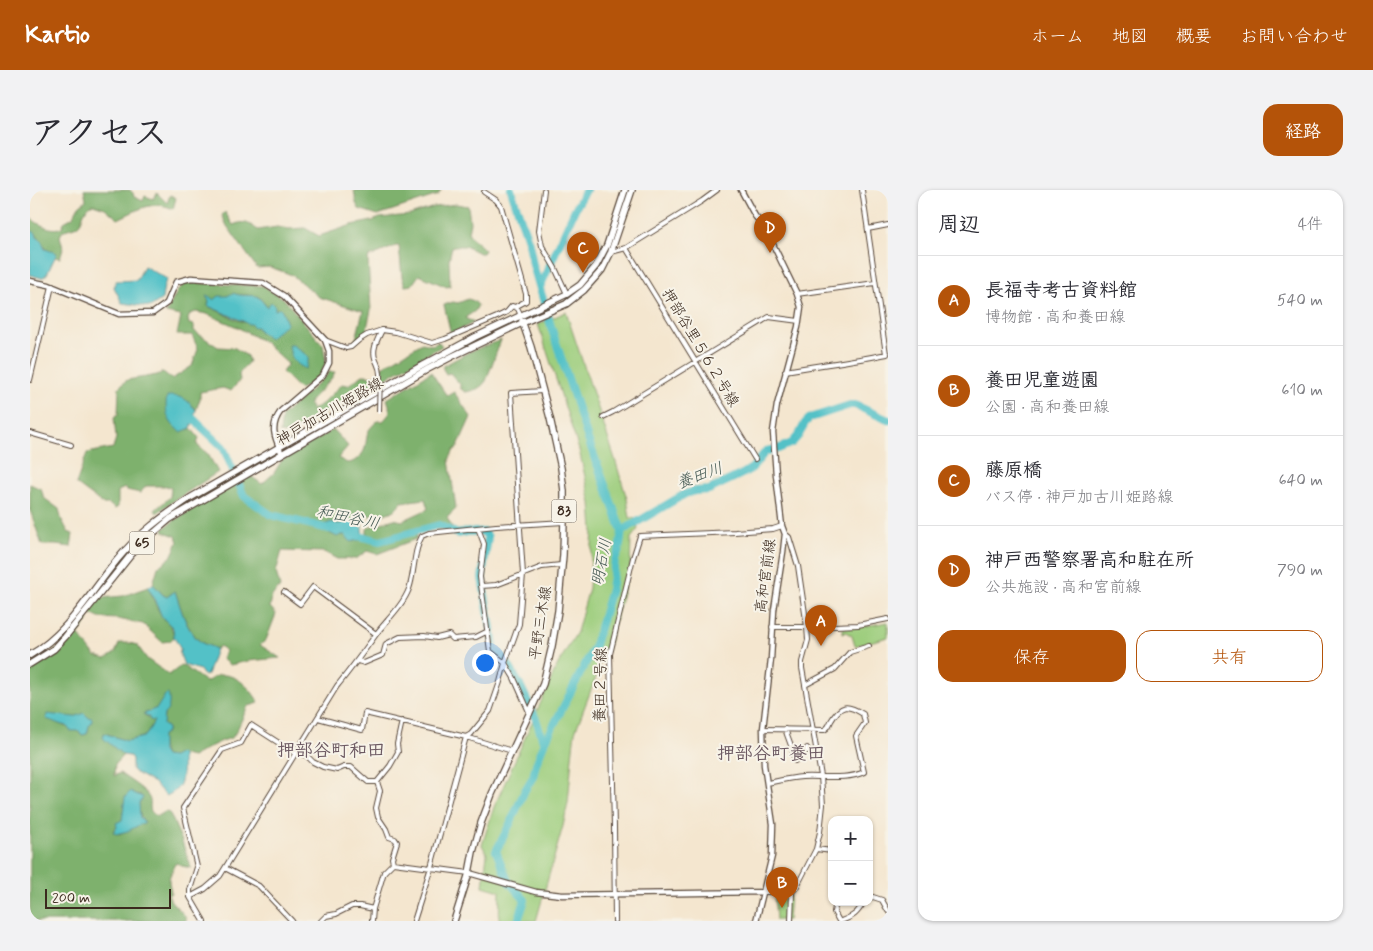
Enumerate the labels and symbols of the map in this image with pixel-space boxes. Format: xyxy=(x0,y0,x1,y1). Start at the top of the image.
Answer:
pin: D xyxy=(754,212,786,253)
pin: C xyxy=(567,232,599,273)
street label: 押部谷里５６２号線 xyxy=(657,285,743,411)
street label: 神戸加古川姫路線 xyxy=(273,373,387,451)
water label: 養田川 xyxy=(674,458,726,494)
road number: 83 xyxy=(552,500,576,522)
water label: 和田谷川 xyxy=(315,501,381,535)
road number: 65 xyxy=(130,532,154,554)
water label: 明石川 xyxy=(587,536,617,588)
street label: 高和宮前線 xyxy=(751,537,781,615)
street label: 平野三木線 xyxy=(525,584,557,662)
pin: A xyxy=(805,605,837,646)
street label: 養田２号線 xyxy=(590,647,612,723)
your location xyxy=(472,650,498,676)
district label: 押部谷町和田 xyxy=(277,739,385,763)
district label: 押部谷町養田 xyxy=(717,742,825,766)
pin: B xyxy=(766,867,798,908)
scale bar xyxy=(45,886,171,909)

